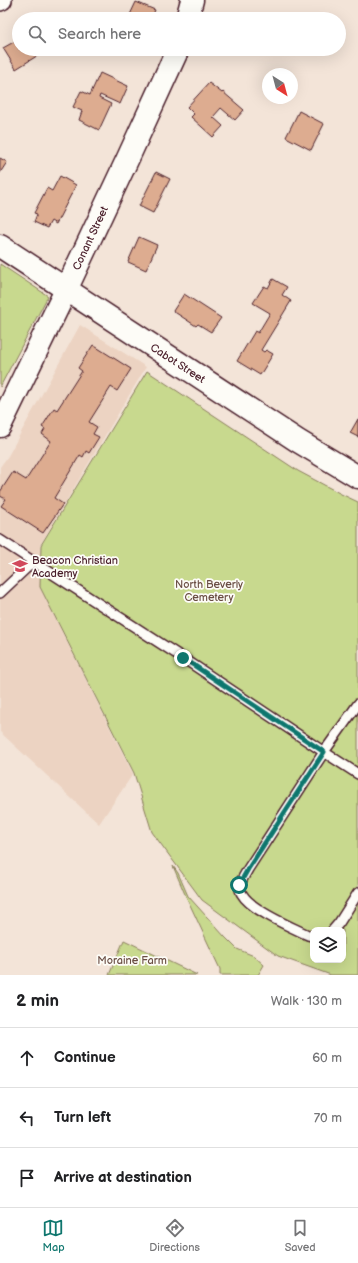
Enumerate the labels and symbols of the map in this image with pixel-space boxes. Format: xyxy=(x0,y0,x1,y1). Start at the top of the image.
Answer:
north arrow xyxy=(262,68,298,104)
street label: Conant Street xyxy=(70,204,111,272)
street label: Cabot Street xyxy=(148,341,208,386)
place label: Beacon Christian Academy xyxy=(32,554,118,580)
school or university icon: Beacon Christian Academy xyxy=(11,557,29,575)
park label: North Beverly Cemetery xyxy=(175,578,243,604)
route end xyxy=(174,649,192,667)
route start xyxy=(230,876,248,894)
park label: Moraine Farm xyxy=(97,954,167,967)

